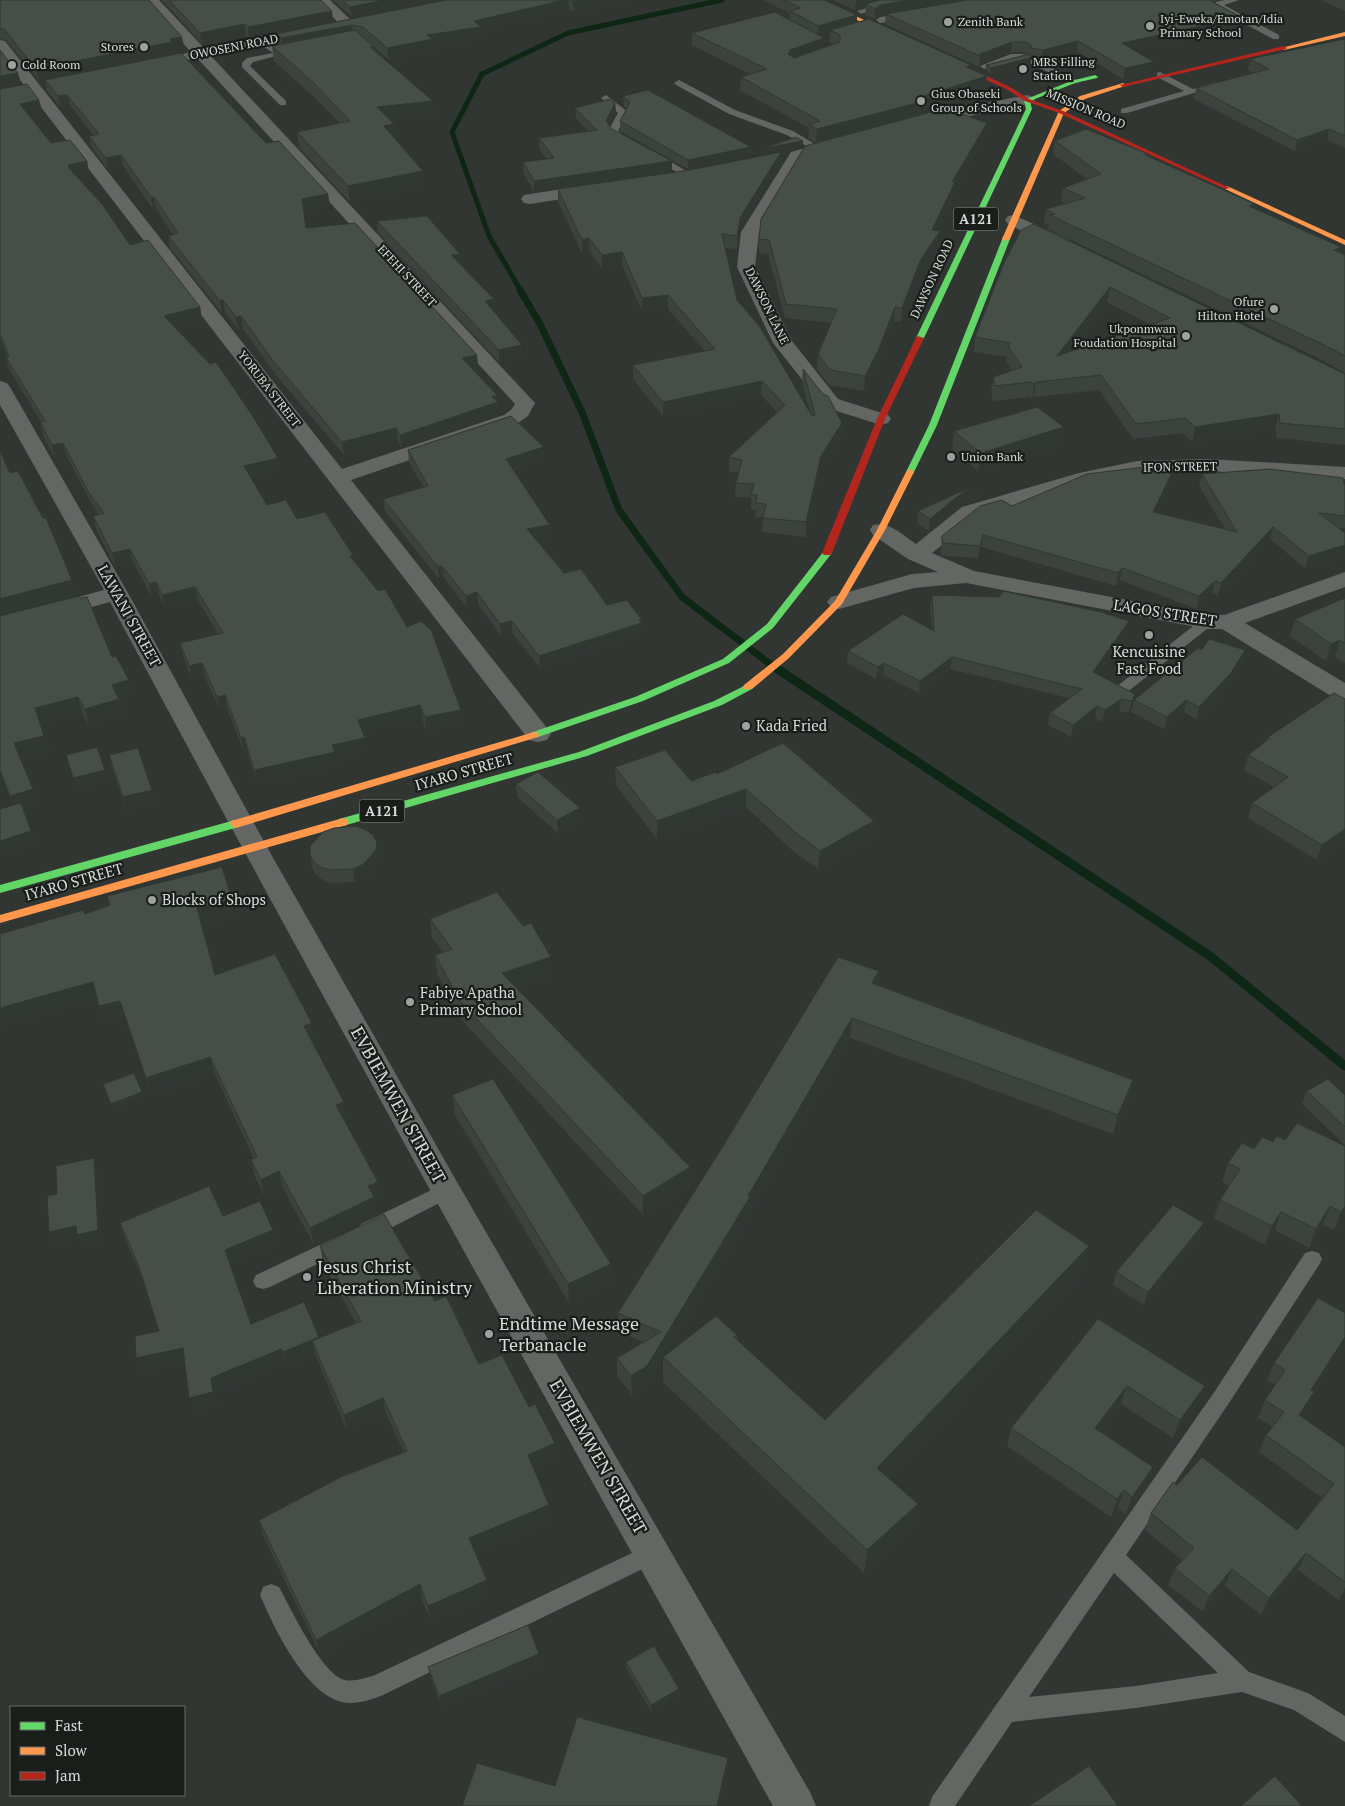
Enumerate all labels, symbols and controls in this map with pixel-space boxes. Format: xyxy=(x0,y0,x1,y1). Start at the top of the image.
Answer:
place label: Iyi-Eweka/Emotan/Idia Primary School xyxy=(1160,11,1283,40)
place label: Zenith Bank xyxy=(958,14,1024,29)
marker: Zenith Bank xyxy=(942,16,954,28)
marker: Iyi-Eweka/Emotan/Idia Primary School xyxy=(1144,20,1156,32)
street label: OWOSENI ROAD xyxy=(188,31,279,62)
place label: Stores xyxy=(101,39,134,54)
marker: Stores xyxy=(138,41,150,53)
place label: MRS Filling Station xyxy=(1033,54,1096,83)
place label: Cold Room xyxy=(22,57,81,72)
marker: Cold Room xyxy=(6,59,18,71)
marker: MRS Filling Station xyxy=(1017,63,1029,75)
street label: MISSION ROAD xyxy=(1044,85,1128,132)
place label: Gius Obaseki Group of Schools xyxy=(931,86,1022,115)
marker: Gius Obaseki Group of Schools xyxy=(915,95,927,107)
road number: A121 xyxy=(954,208,998,230)
street label: DAWSON ROAD xyxy=(907,237,956,321)
street label: EFEHI STREET xyxy=(375,242,440,310)
street label: DAWSON LANE xyxy=(742,265,793,347)
place label: Ofure Hilton Hotel xyxy=(1198,294,1264,323)
marker: Ofure Hilton Hotel xyxy=(1268,303,1280,315)
place label: Ukponmwan Foudation Hospital xyxy=(1073,321,1176,350)
marker: Ukponmwan Foudation Hospital xyxy=(1180,330,1192,342)
street label: YORUBA STREET xyxy=(235,347,304,430)
place label: Union Bank xyxy=(961,449,1024,464)
marker: Union Bank xyxy=(945,451,957,463)
street label: IFON STREET xyxy=(1143,458,1218,475)
street label: LAWANI STREET xyxy=(94,561,166,670)
street label: LAGOS STREET xyxy=(1112,594,1218,630)
marker: Kencuisine Fast Food xyxy=(1143,629,1155,641)
place label: Kencuisine Fast Food xyxy=(1112,641,1186,678)
place label: Kada Fried xyxy=(756,715,827,735)
marker: Kada Fried xyxy=(740,720,752,732)
street label: IYARO STREET xyxy=(412,747,515,795)
road number: A121 xyxy=(360,799,404,822)
street label: IYARO STREET xyxy=(22,857,125,905)
place label: Blocks of Shops xyxy=(162,889,266,909)
marker: Blocks of Shops xyxy=(146,894,158,906)
place label: Fabiye Apatha Primary School xyxy=(420,982,522,1019)
marker: Fabiye Apatha Primary School xyxy=(404,996,416,1008)
street label: EVBIEMWEN STREET xyxy=(346,1022,452,1187)
place label: Jesus Christ Liberation Ministry xyxy=(317,1254,473,1299)
marker: Jesus Christ Liberation Ministry xyxy=(301,1271,313,1283)
place label: Endtime Message Terbanacle xyxy=(499,1311,639,1356)
marker: Endtime Message Terbanacle xyxy=(483,1328,495,1340)
street label: EVBIEMWEN STREET xyxy=(545,1375,653,1538)
legend xyxy=(10,1706,185,1796)
text: Fast xyxy=(55,1715,83,1735)
text: Slow xyxy=(55,1740,88,1760)
text: Jam xyxy=(55,1765,81,1785)

